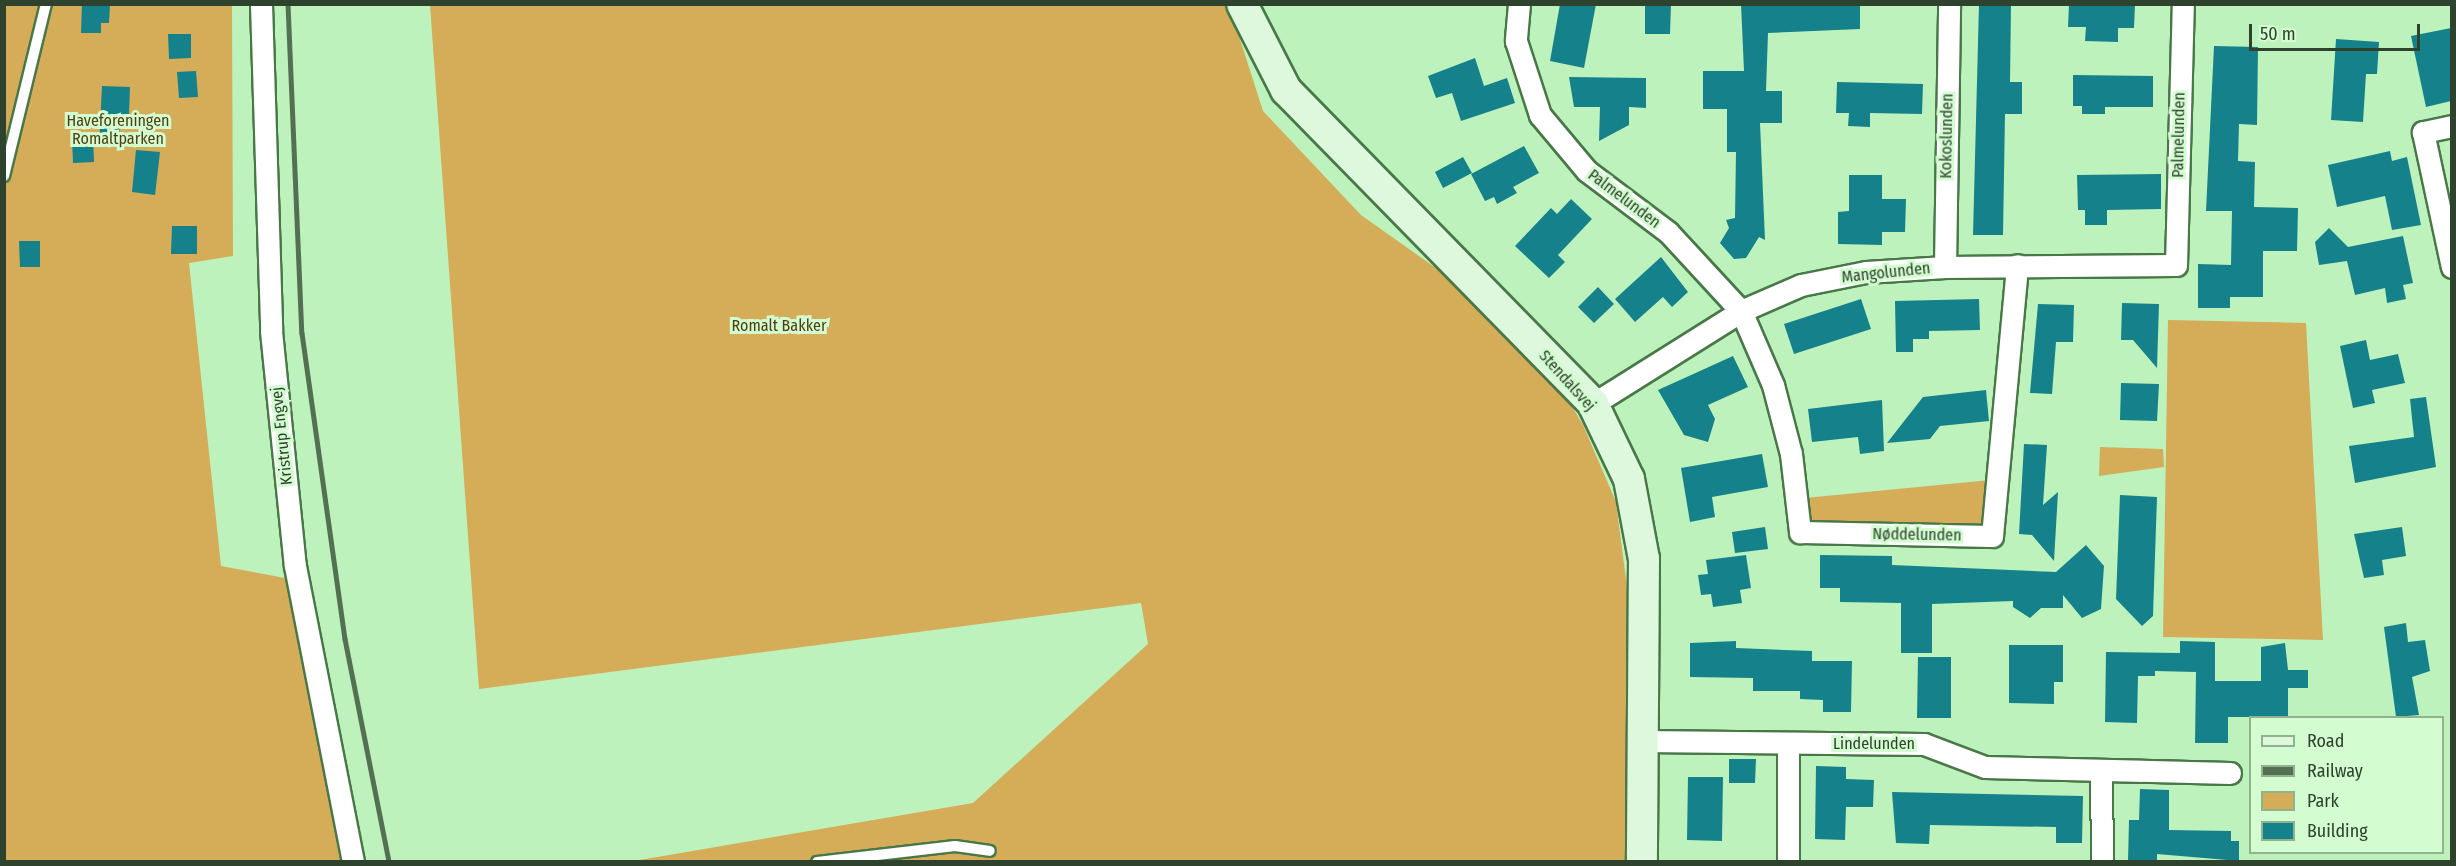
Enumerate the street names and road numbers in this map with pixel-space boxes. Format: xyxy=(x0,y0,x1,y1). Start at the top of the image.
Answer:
street label: Palmelunden xyxy=(2169,92,2189,178)
street label: Kokoslunden xyxy=(1937,93,1957,179)
street label: Palmelunden xyxy=(1584,166,1664,232)
street label: Mangolunden xyxy=(1841,259,1931,287)
street label: Stendalsvej xyxy=(1535,347,1599,415)
street label: Kristrup Engvej xyxy=(267,386,297,486)
street label: Nøddelunden xyxy=(1872,525,1962,545)
street label: Lindelunden xyxy=(1833,734,1915,754)

